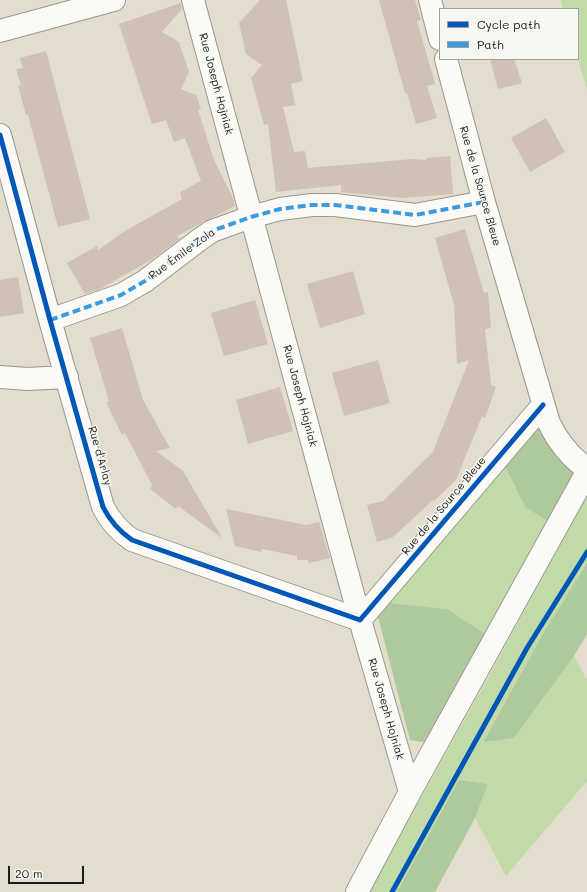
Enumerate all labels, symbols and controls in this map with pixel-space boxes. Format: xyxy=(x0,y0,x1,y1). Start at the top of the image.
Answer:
legend xyxy=(439,8,579,60)
text: Cycle path xyxy=(477,16,540,32)
street label: Rue Joseph Hojniak xyxy=(196,32,236,136)
text: Path xyxy=(477,36,504,52)
street label: Rue de la Source Bleue xyxy=(457,125,503,247)
street label: Rue Émile Zola xyxy=(146,226,218,282)
street label: Rue Joseph Hojniak xyxy=(280,344,320,448)
street label: Rue d'Arlay xyxy=(85,425,115,487)
street label: Rue de la Source Bleue xyxy=(399,454,489,558)
street label: Rue Joseph Hojniak xyxy=(365,657,407,761)
scale bar xyxy=(10,858,86,884)
text: 20 m xyxy=(15,865,43,881)

